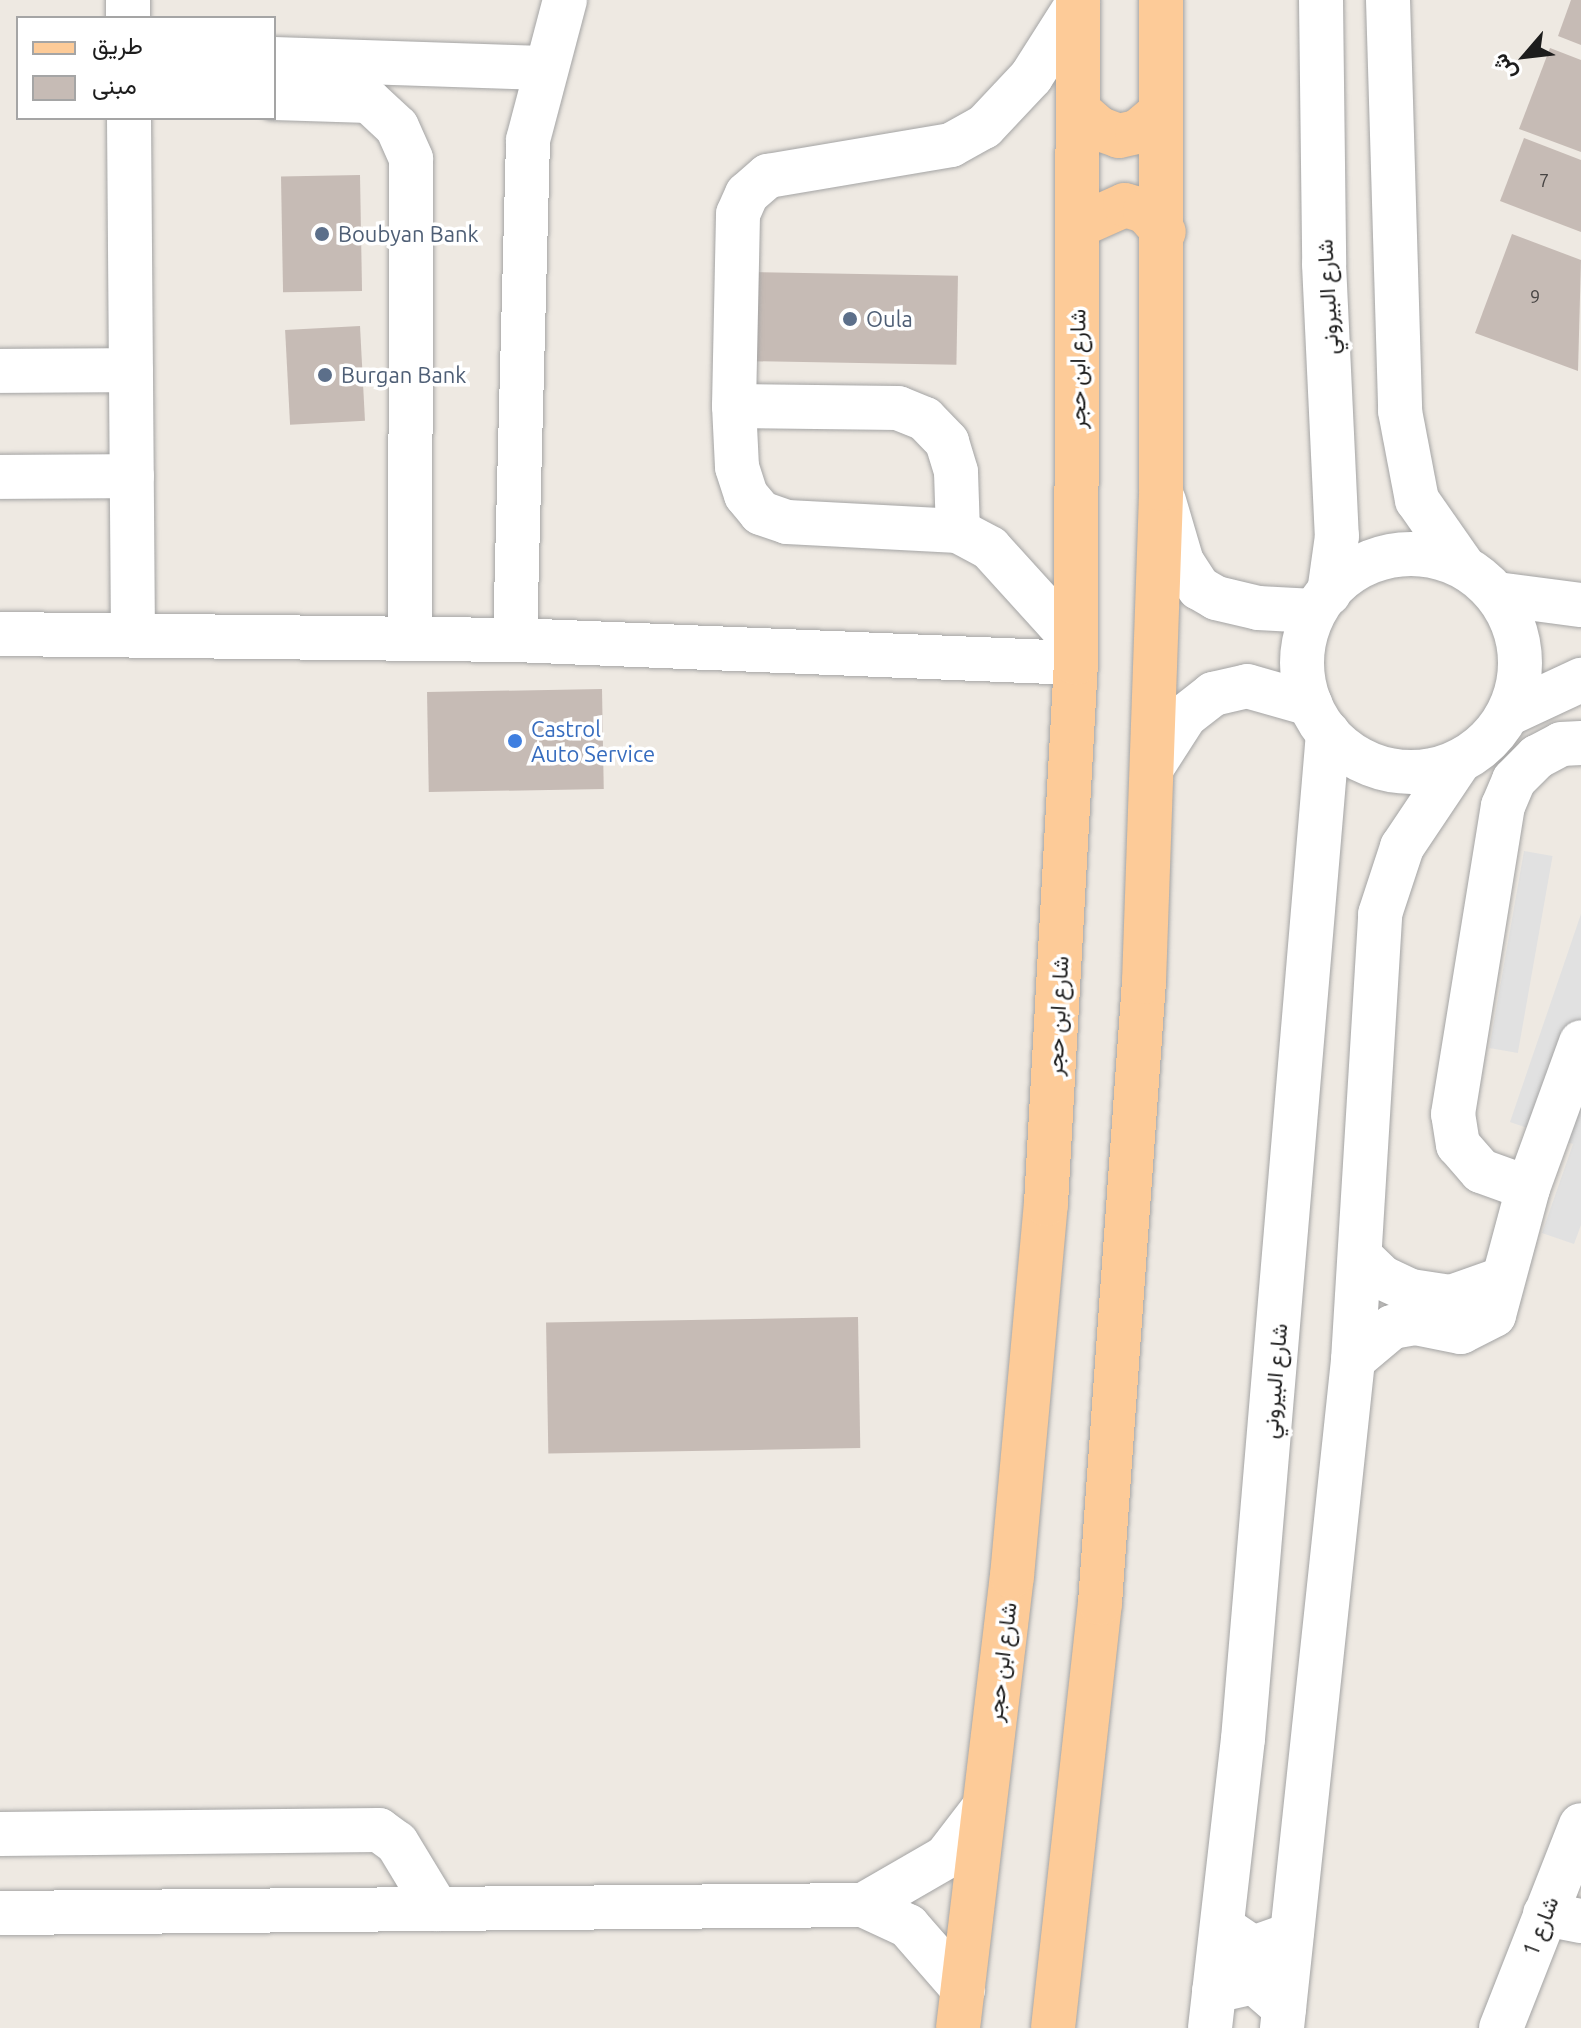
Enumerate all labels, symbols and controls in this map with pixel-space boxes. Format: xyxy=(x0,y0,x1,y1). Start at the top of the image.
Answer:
legend xyxy=(16,16,276,120)
north arrow xyxy=(1485,16,1565,96)
text: طريق xyxy=(92,32,143,59)
text: ش xyxy=(1486,50,1521,85)
text: مبنى xyxy=(92,72,137,99)
house number: 7 xyxy=(1539,169,1549,191)
place label: Boubyan Bank xyxy=(338,221,479,247)
marker: Boubyan Bank xyxy=(313,225,331,243)
street label: شارع البيروني xyxy=(1311,239,1343,355)
house number: 9 xyxy=(1530,285,1540,307)
place label: Oula xyxy=(866,306,913,332)
street label: شارع ابن حجر xyxy=(1064,309,1090,429)
marker: Oula xyxy=(841,310,859,328)
place label: Burgan Bank xyxy=(341,362,466,388)
marker: Burgan Bank xyxy=(316,366,334,384)
place label: Castrol Auto Service xyxy=(531,715,655,766)
marker: Castrol Auto Service xyxy=(506,732,524,750)
street label: شارع ابن حجر xyxy=(1041,955,1073,1077)
street label: شارع البيروني xyxy=(1256,1322,1292,1440)
street label: شارع ابن حجر xyxy=(981,1601,1021,1723)
street label: شارع 1 xyxy=(1517,1892,1563,1960)

